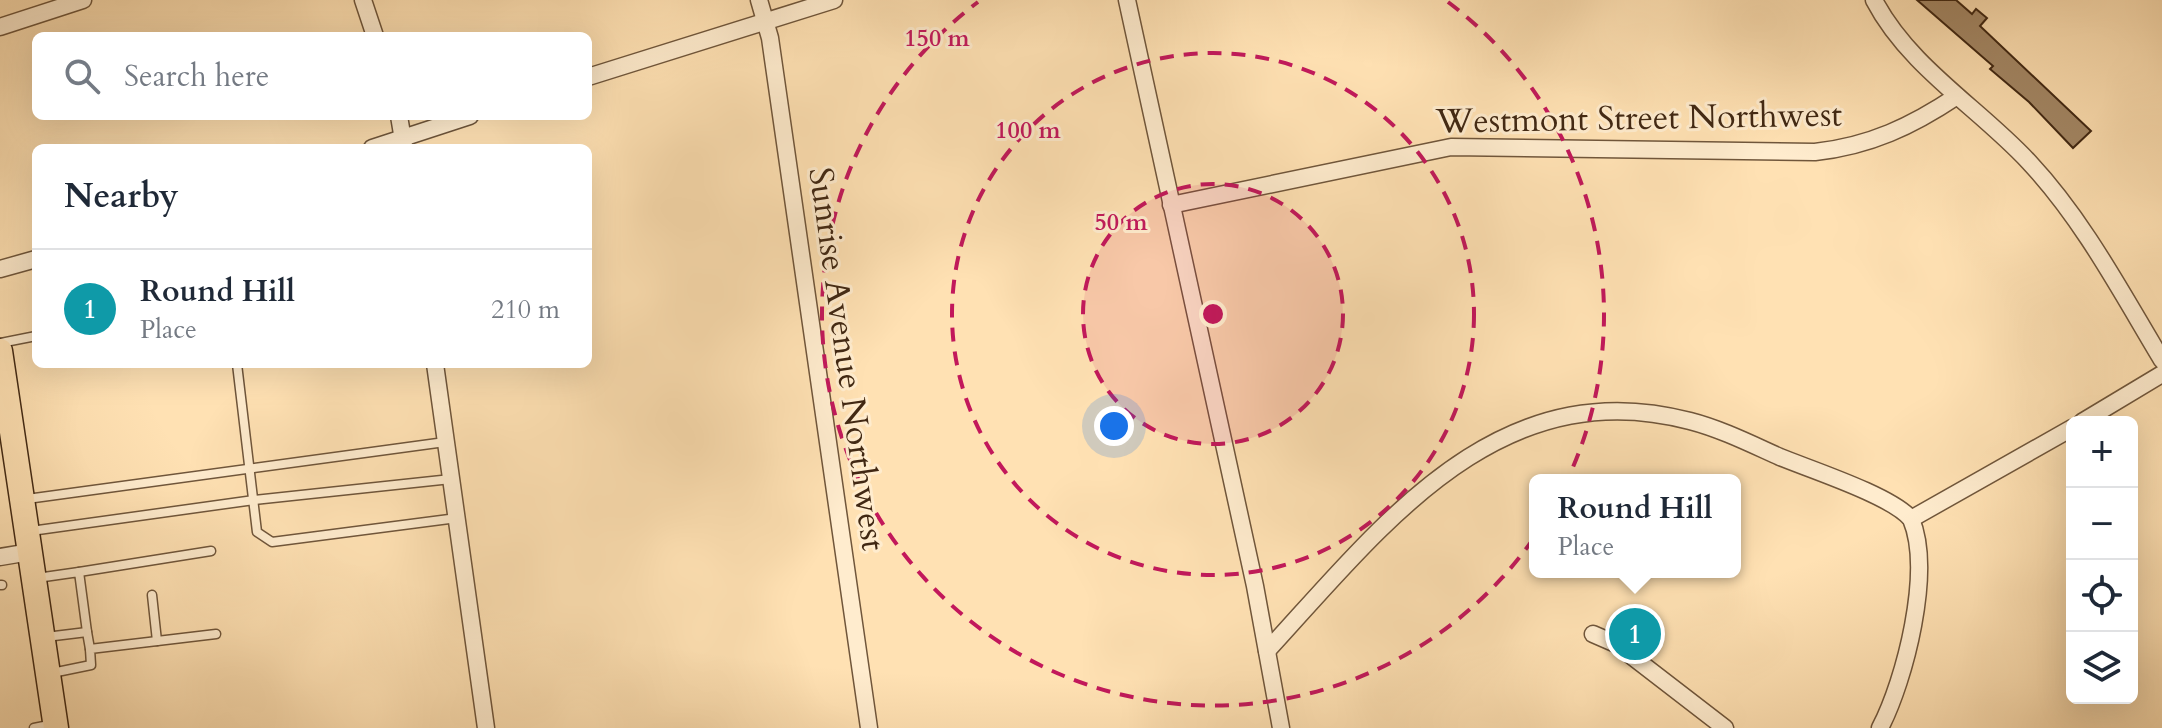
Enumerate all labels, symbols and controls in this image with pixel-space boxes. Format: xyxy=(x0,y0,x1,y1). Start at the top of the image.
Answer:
text: 150 m xyxy=(904,22,971,55)
search box xyxy=(32,32,592,120)
icon: search xyxy=(60,54,104,98)
text: Search here xyxy=(124,56,269,97)
street label: Westmont Street Northwest xyxy=(1434,91,1843,145)
text: 100 m xyxy=(995,114,1062,147)
street label: Sunrise Avenue Northwest xyxy=(797,165,897,554)
text: Nearby xyxy=(64,173,179,219)
text: 50 m xyxy=(1094,206,1148,239)
text: Round Hill xyxy=(140,271,295,312)
text: 1 xyxy=(83,292,97,327)
text: 210 m xyxy=(491,292,560,327)
centre of rings xyxy=(1199,300,1227,328)
text: Place xyxy=(140,312,197,347)
your location xyxy=(1094,406,1134,446)
map controls xyxy=(2066,416,2138,704)
button: + xyxy=(2066,416,2138,488)
popup xyxy=(1529,474,1741,578)
text: Round Hill xyxy=(1557,488,1713,529)
button: − xyxy=(2066,488,2138,560)
text: Place xyxy=(1557,529,1614,564)
button: locate xyxy=(2066,560,2138,632)
pin: 1 xyxy=(1609,604,1661,664)
button: layers xyxy=(2066,632,2138,704)

